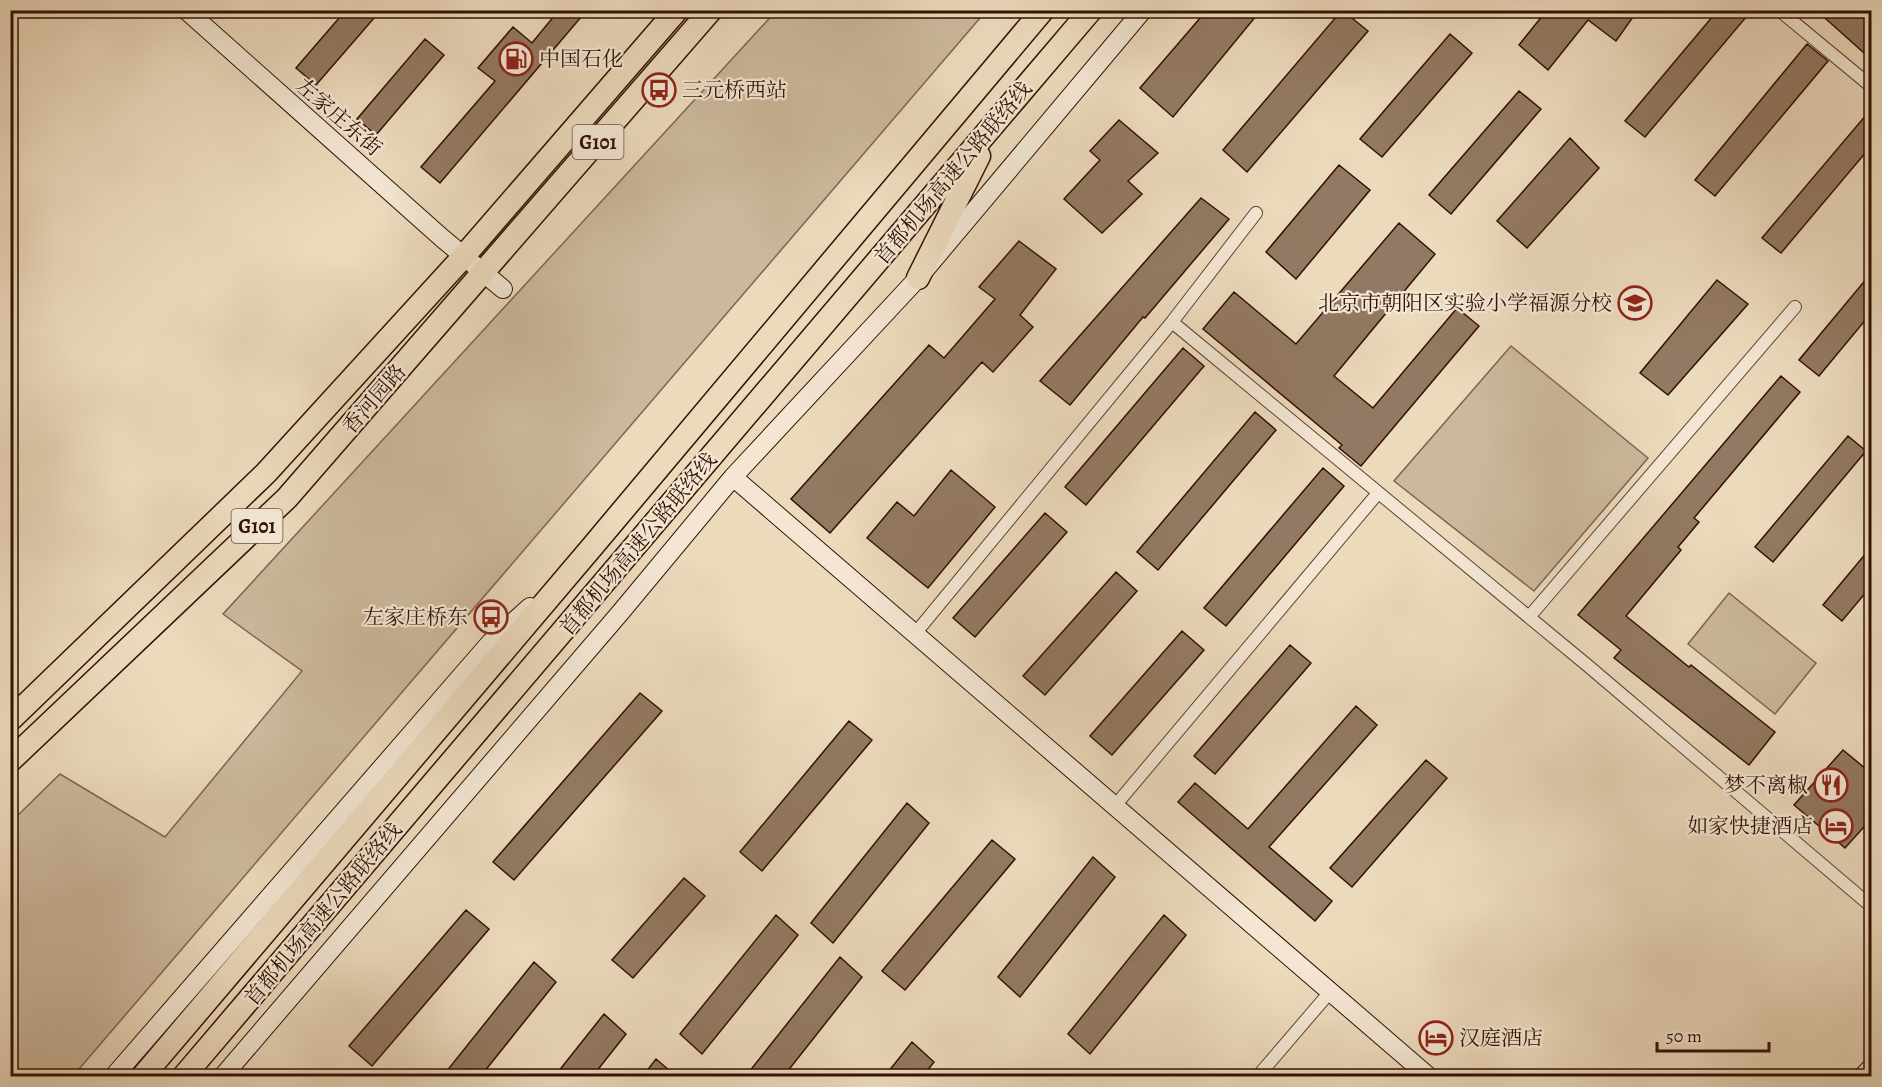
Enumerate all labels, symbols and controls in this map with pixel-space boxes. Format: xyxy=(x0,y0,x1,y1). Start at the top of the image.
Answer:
fuel station icon: 中国石化 xyxy=(498,41,534,77)
place label: 中国石化 xyxy=(539,45,623,73)
street label: 左家庄东街 xyxy=(290,72,388,162)
bus stop icon: 三元桥西站 xyxy=(641,72,677,108)
place label: 三元桥西站 xyxy=(682,76,787,104)
street label: 首都机场高速公路联络线 xyxy=(868,76,1038,270)
road number: G101 xyxy=(572,125,624,159)
school or university icon: 北京市朝阳区实验小学福源分校 xyxy=(1617,285,1653,321)
place label: 北京市朝阳区实验小学福源分校 xyxy=(1318,289,1612,317)
street label: 香河园路 xyxy=(336,358,412,440)
street label: 首都机场高速公路联络线 xyxy=(553,447,723,641)
road number: G101 xyxy=(232,509,282,543)
bus stop icon: 左家庄桥东 xyxy=(473,599,509,635)
place label: 左家庄桥东 xyxy=(363,603,468,631)
restaurant icon: 梦不离椒 xyxy=(1813,767,1849,803)
place label: 梦不离椒 xyxy=(1724,771,1808,799)
hotel icon: 如家快捷酒店 xyxy=(1818,808,1854,844)
place label: 如家快捷酒店 xyxy=(1687,812,1813,840)
street label: 首都机场高速公路联络线 xyxy=(238,817,408,1011)
scale bar xyxy=(1657,1015,1770,1053)
hotel icon: 汉庭酒店 xyxy=(1418,1020,1454,1056)
place label: 汉庭酒店 xyxy=(1459,1024,1543,1052)
text: 50 m xyxy=(1666,1024,1702,1048)

